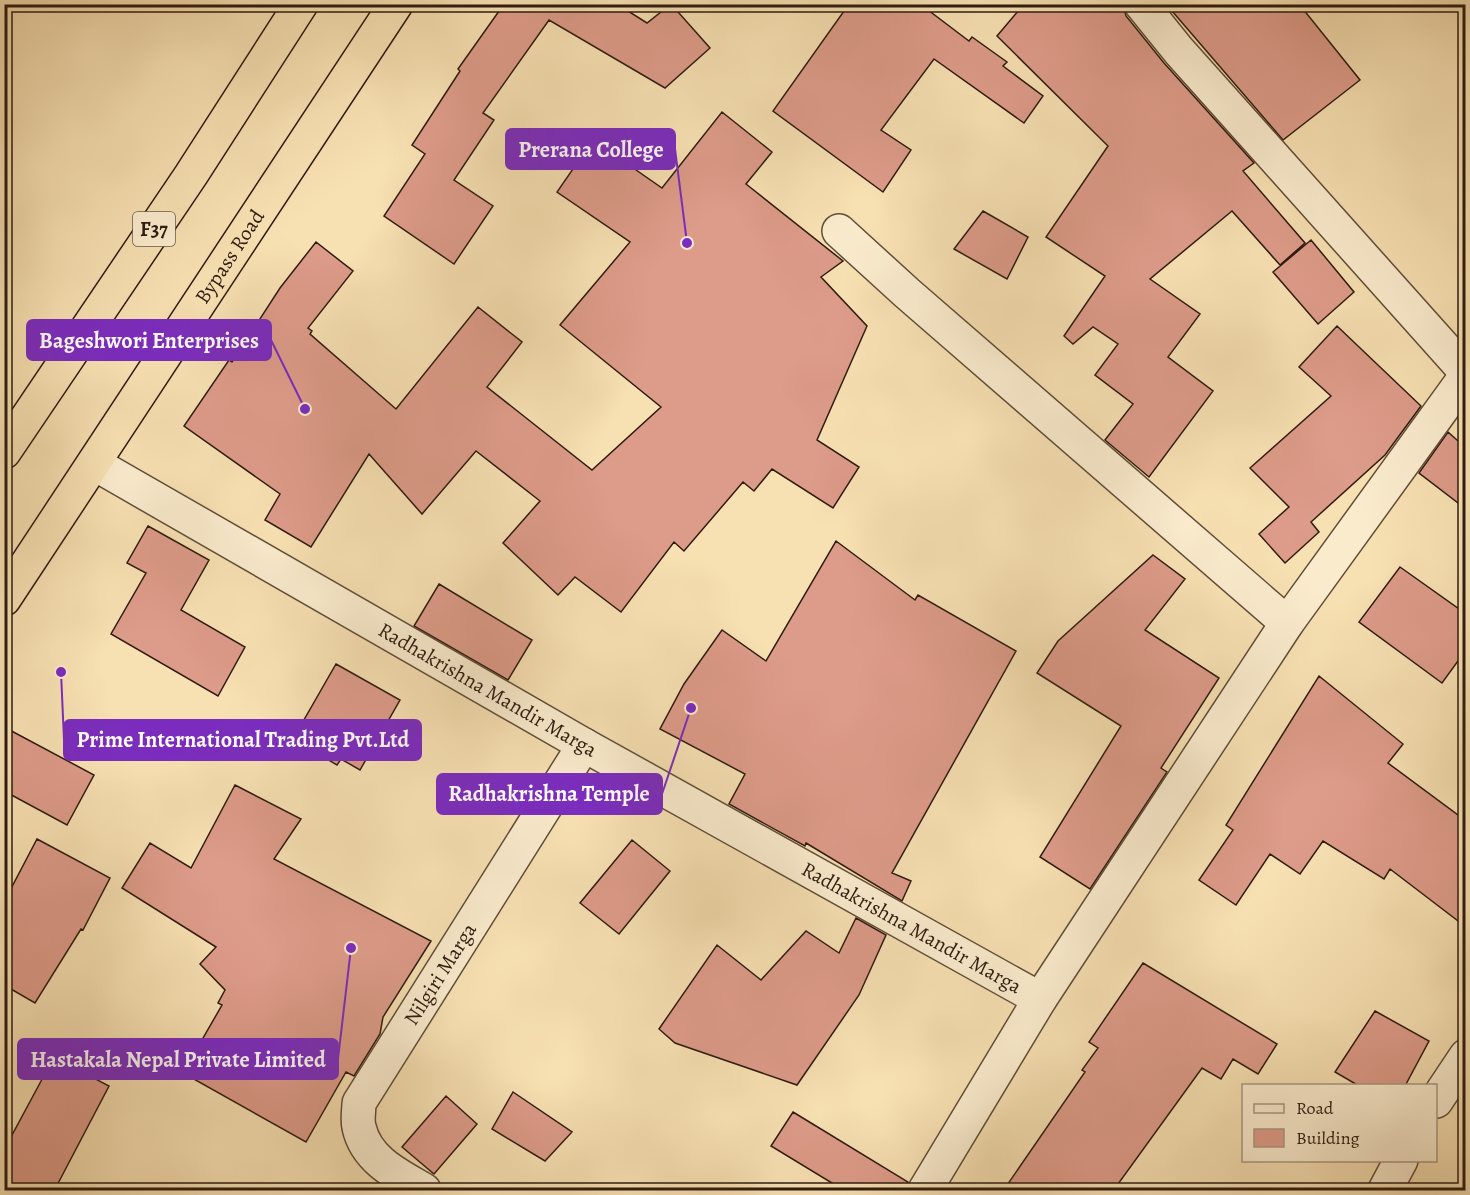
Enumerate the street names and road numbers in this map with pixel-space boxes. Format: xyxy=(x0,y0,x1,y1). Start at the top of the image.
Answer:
street label: Bypass Road xyxy=(188,203,271,309)
road number: F37 xyxy=(133,212,175,246)
street label: Radhakrishna Mandir Marga xyxy=(373,616,602,764)
street label: Radhakrishna Mandir Marga xyxy=(797,855,1027,1000)
street label: Nilgiri Marga xyxy=(397,917,483,1031)

